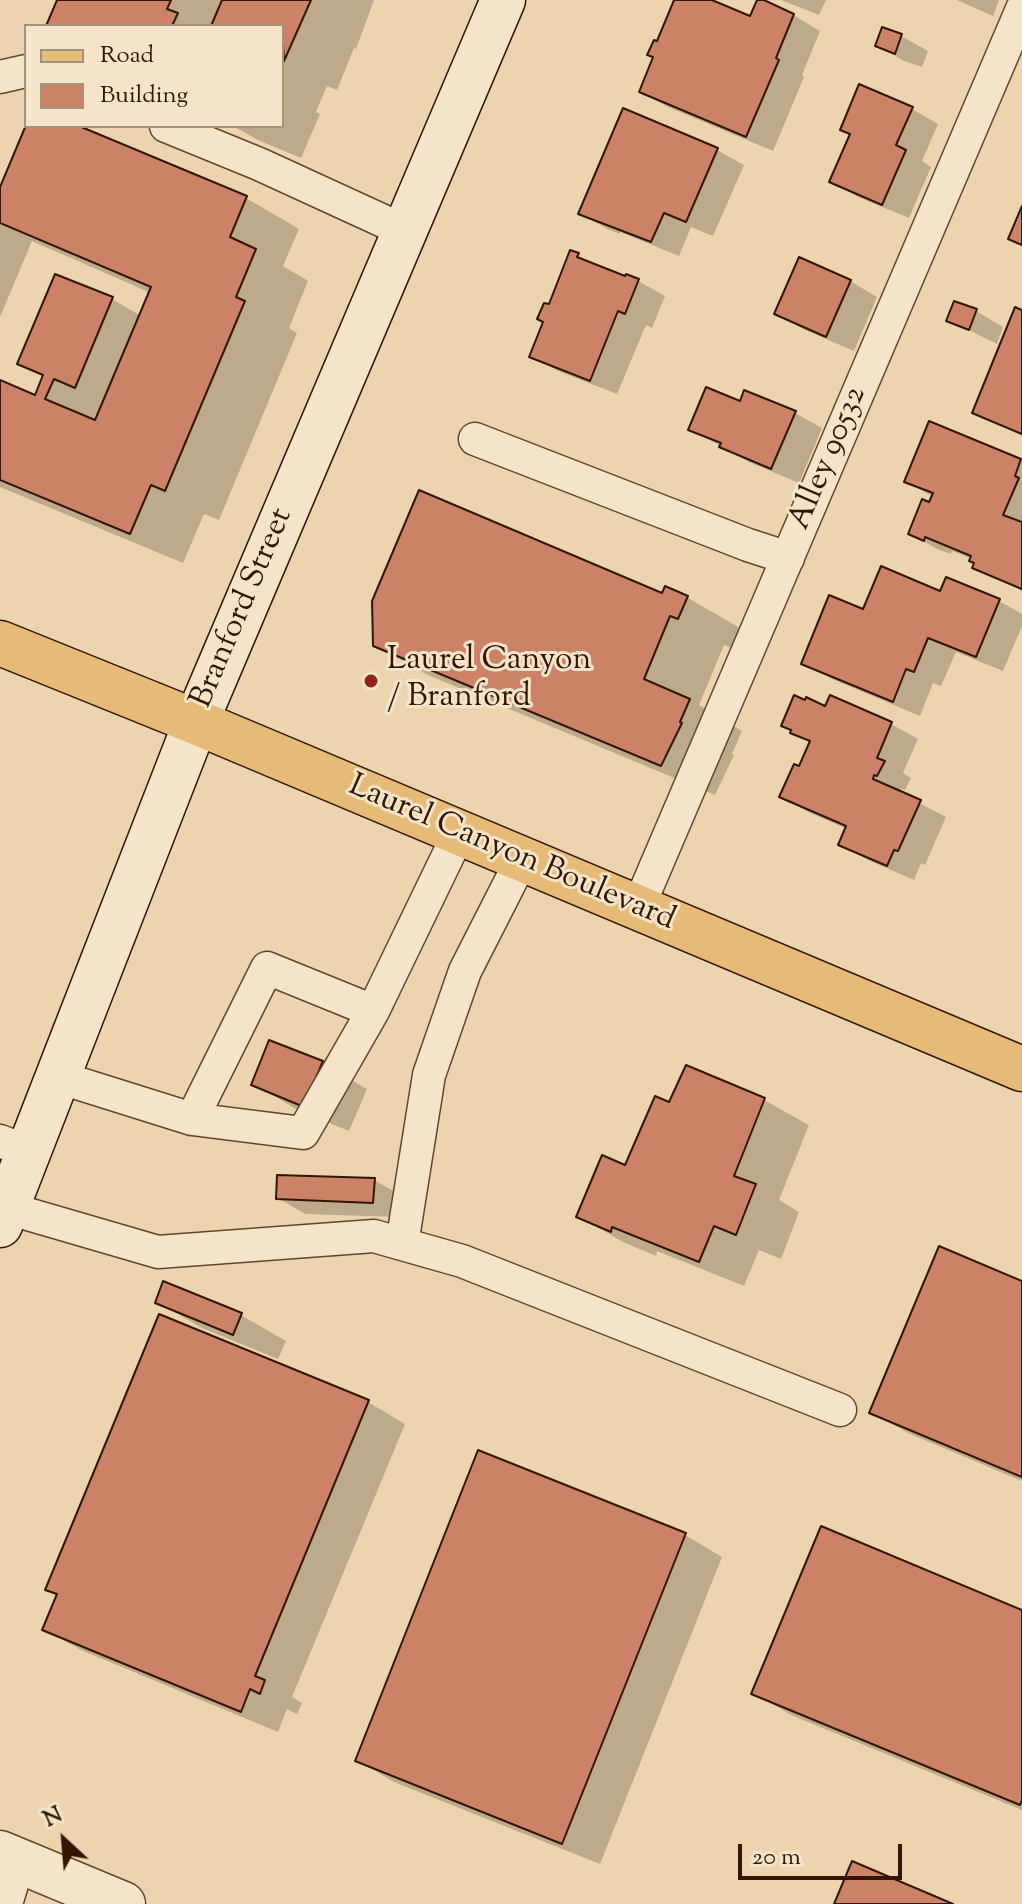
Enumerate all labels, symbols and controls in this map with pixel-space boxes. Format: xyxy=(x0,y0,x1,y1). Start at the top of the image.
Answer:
legend xyxy=(24,24,284,128)
text: Road xyxy=(100,39,154,73)
text: Building xyxy=(100,79,188,113)
street label: Alley 90532 xyxy=(783,382,877,536)
street label: Branford Street xyxy=(185,503,303,715)
place label: Laurel Canyon / Branford xyxy=(387,644,591,719)
marker: Laurel Canyon / Branford xyxy=(362,672,380,690)
street label: Laurel Canyon Boulevard xyxy=(342,769,680,941)
north arrow xyxy=(24,1800,104,1880)
text: N xyxy=(39,1800,68,1837)
scale bar xyxy=(742,1828,906,1878)
text: 20 m xyxy=(752,1841,801,1875)

